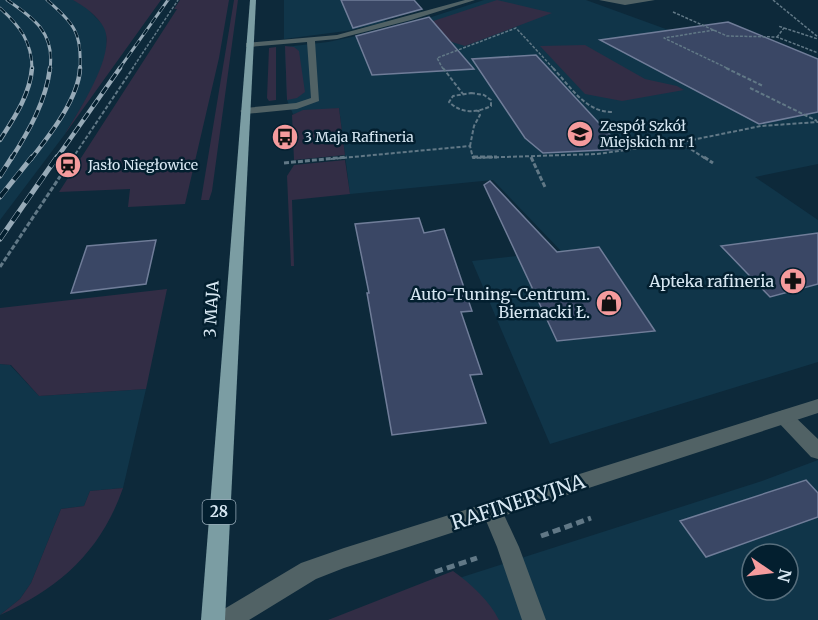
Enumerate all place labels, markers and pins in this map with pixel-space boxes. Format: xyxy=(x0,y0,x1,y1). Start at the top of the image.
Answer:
place label: Zespół Szkół Miejskich nr 1 xyxy=(600,117,694,151)
school or university icon: Zespół Szkół Miejskich nr 1 xyxy=(565,119,595,149)
bus stop icon: 3 Maja Rafineria xyxy=(270,122,300,152)
place label: 3 Maja Rafineria xyxy=(304,128,414,146)
station icon: Jasło Niegłowice xyxy=(53,150,83,180)
place label: Jasło Niegłowice xyxy=(87,156,198,174)
pharmacy icon: Apteka rafineria xyxy=(778,266,808,296)
place label: Apteka rafineria xyxy=(648,271,774,291)
place label: Auto-Tuning-Centrum. Biernacki Ł. xyxy=(409,284,590,322)
shop icon: Auto-Tuning-Centrum. Biernacki Ł. xyxy=(594,288,624,318)

